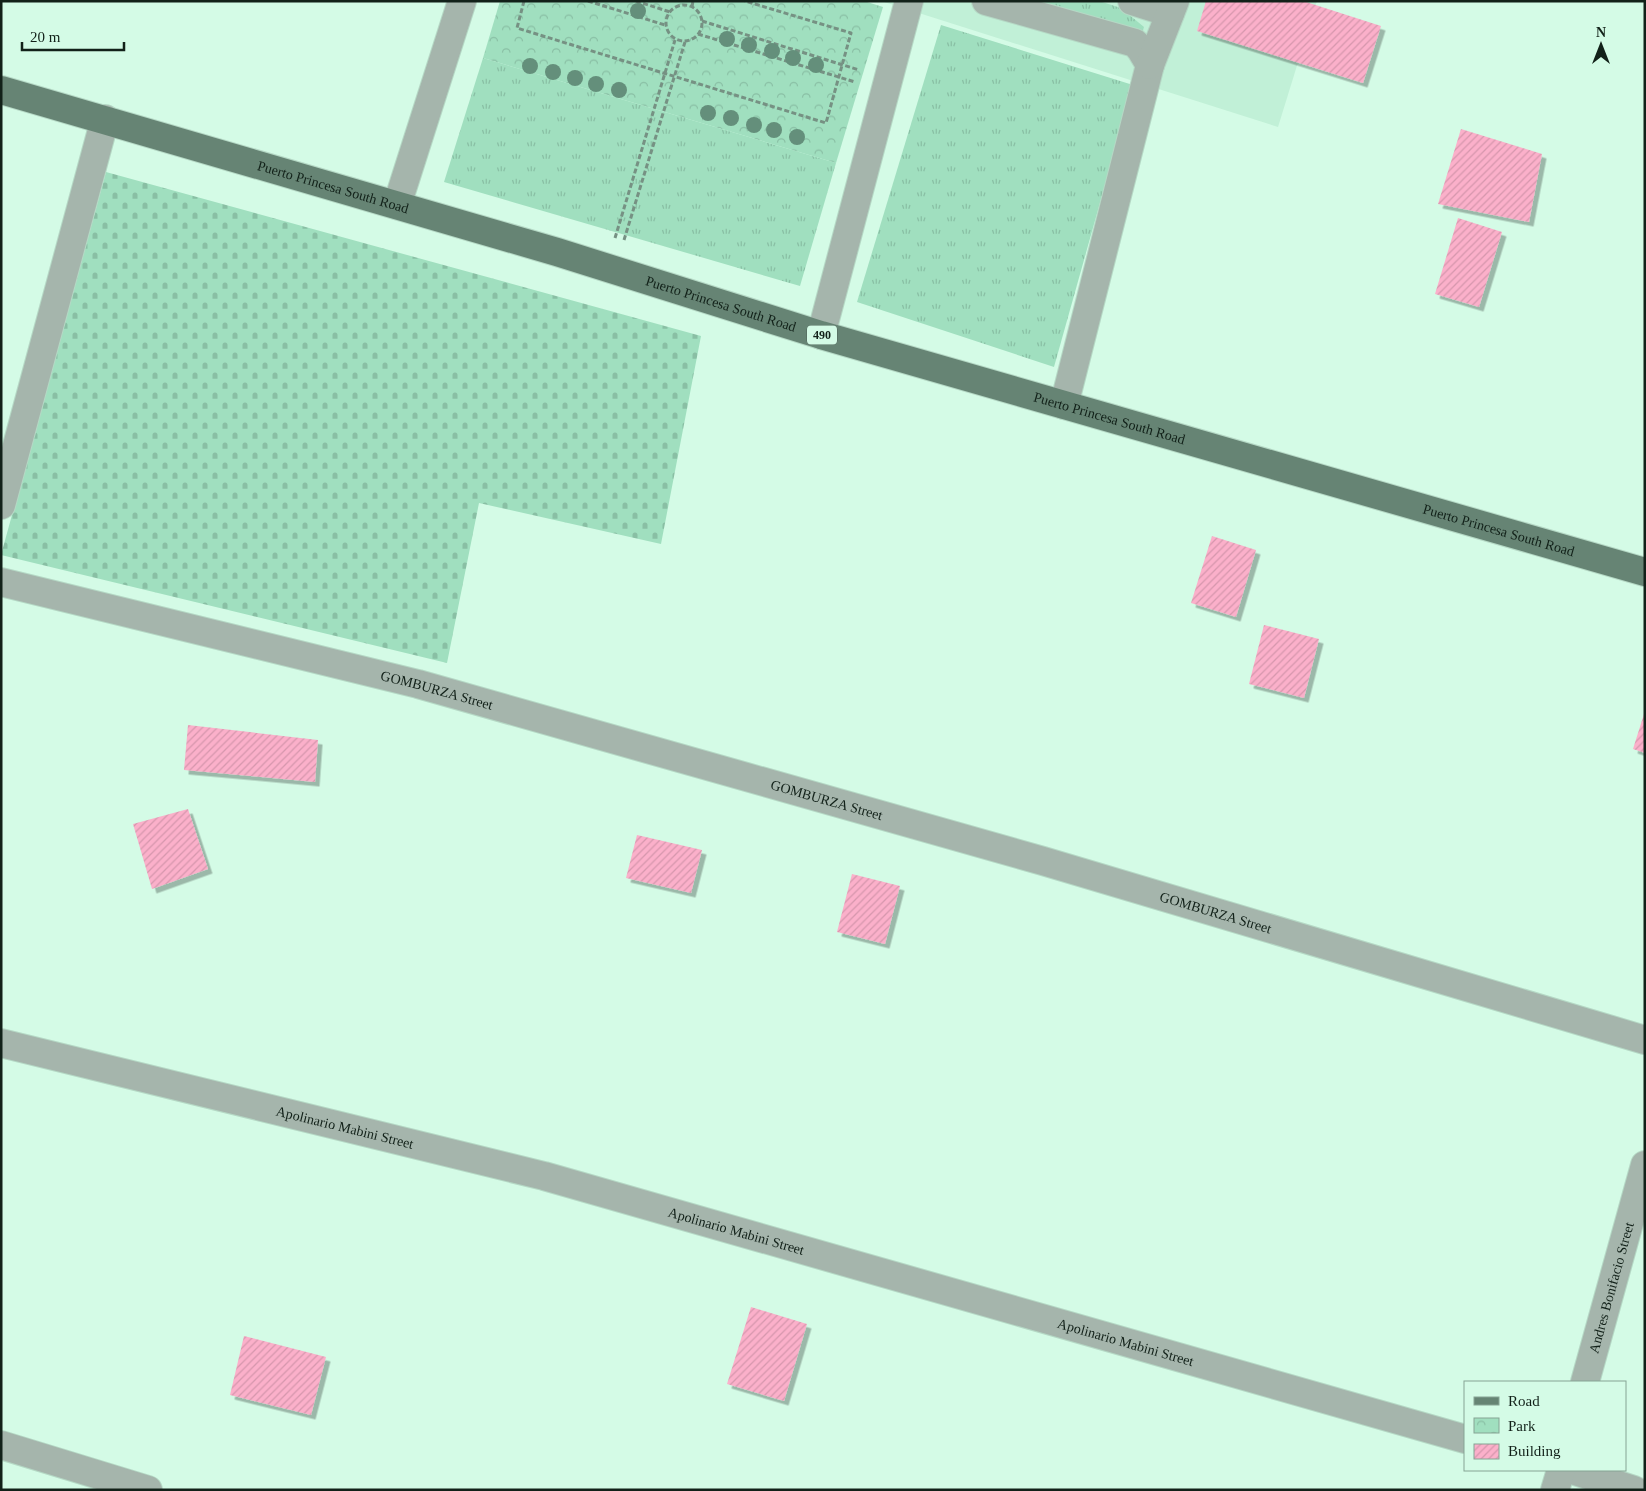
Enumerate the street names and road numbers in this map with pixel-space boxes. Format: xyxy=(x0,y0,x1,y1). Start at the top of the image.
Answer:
street label: Puerto Princesa South Road xyxy=(256,158,410,216)
street label: Puerto Princesa South Road xyxy=(644,273,798,335)
road number: 490 xyxy=(807,326,837,344)
street label: Puerto Princesa South Road xyxy=(1032,390,1187,447)
street label: Puerto Princesa South Road xyxy=(1421,502,1576,559)
street label: GOMBURZA Street xyxy=(379,668,495,713)
street label: GOMBURZA Street xyxy=(769,777,884,823)
street label: GOMBURZA Street xyxy=(1158,889,1273,937)
street label: Apolinario Mabini Street xyxy=(275,1104,415,1152)
street label: Apolinario Mabini Street xyxy=(666,1205,806,1258)
street label: Andres Bonifacio Street xyxy=(1586,1220,1637,1355)
street label: Apolinario Mabini Street xyxy=(1056,1316,1195,1369)

